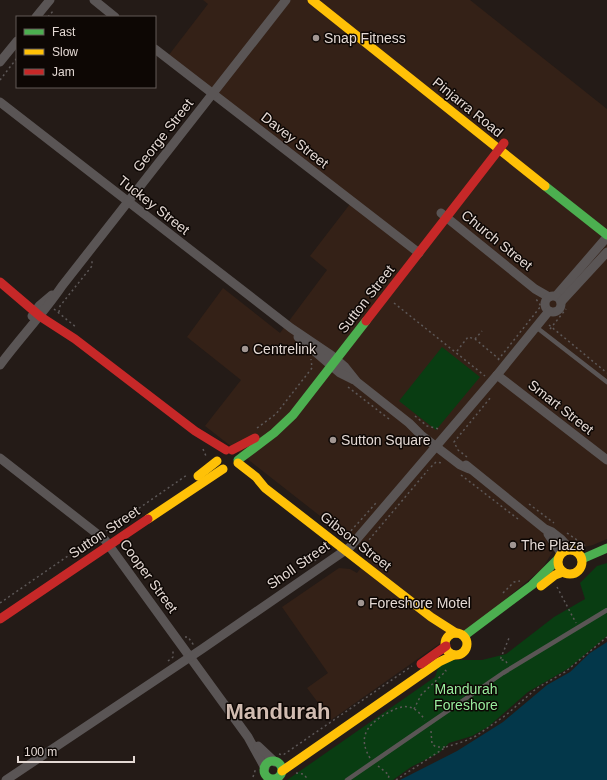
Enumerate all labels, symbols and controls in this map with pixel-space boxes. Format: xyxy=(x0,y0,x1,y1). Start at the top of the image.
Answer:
legend xyxy=(16,16,156,88)
text: Fast xyxy=(52,25,76,39)
place label: Snap Fitness xyxy=(324,30,406,46)
marker: Snap Fitness xyxy=(311,33,321,43)
text: Slow xyxy=(52,45,78,59)
text: Jam xyxy=(52,65,75,79)
street label: Pinjarra Road xyxy=(430,74,506,140)
street label: George Street xyxy=(130,95,196,175)
street label: Davey Street xyxy=(258,109,332,171)
street label: Tuckey Street xyxy=(115,172,193,238)
street label: Church Street xyxy=(458,207,536,273)
street label: Sutton Street xyxy=(335,262,398,336)
place label: Centrelink xyxy=(253,341,317,357)
marker: Centrelink xyxy=(240,344,250,354)
street label: Smart Street xyxy=(525,377,597,438)
place label: Sutton Square xyxy=(341,432,431,448)
marker: Sutton Square xyxy=(328,435,338,445)
street label: Sutton Street xyxy=(66,502,142,561)
street label: Gibson Street xyxy=(317,508,395,574)
street label: Cooper Street xyxy=(117,536,181,616)
place label: The Plaza xyxy=(521,537,584,553)
street label: Sholl Street xyxy=(264,538,332,592)
marker: The Plaza xyxy=(508,540,518,550)
place label: Foreshore Motel xyxy=(369,595,471,611)
marker: Foreshore Motel xyxy=(356,598,366,608)
park label: Mandurah Foreshore xyxy=(434,681,498,713)
district label: Mandurah xyxy=(225,699,331,724)
scale bar xyxy=(18,738,134,764)
text: 100 m xyxy=(24,745,57,759)

